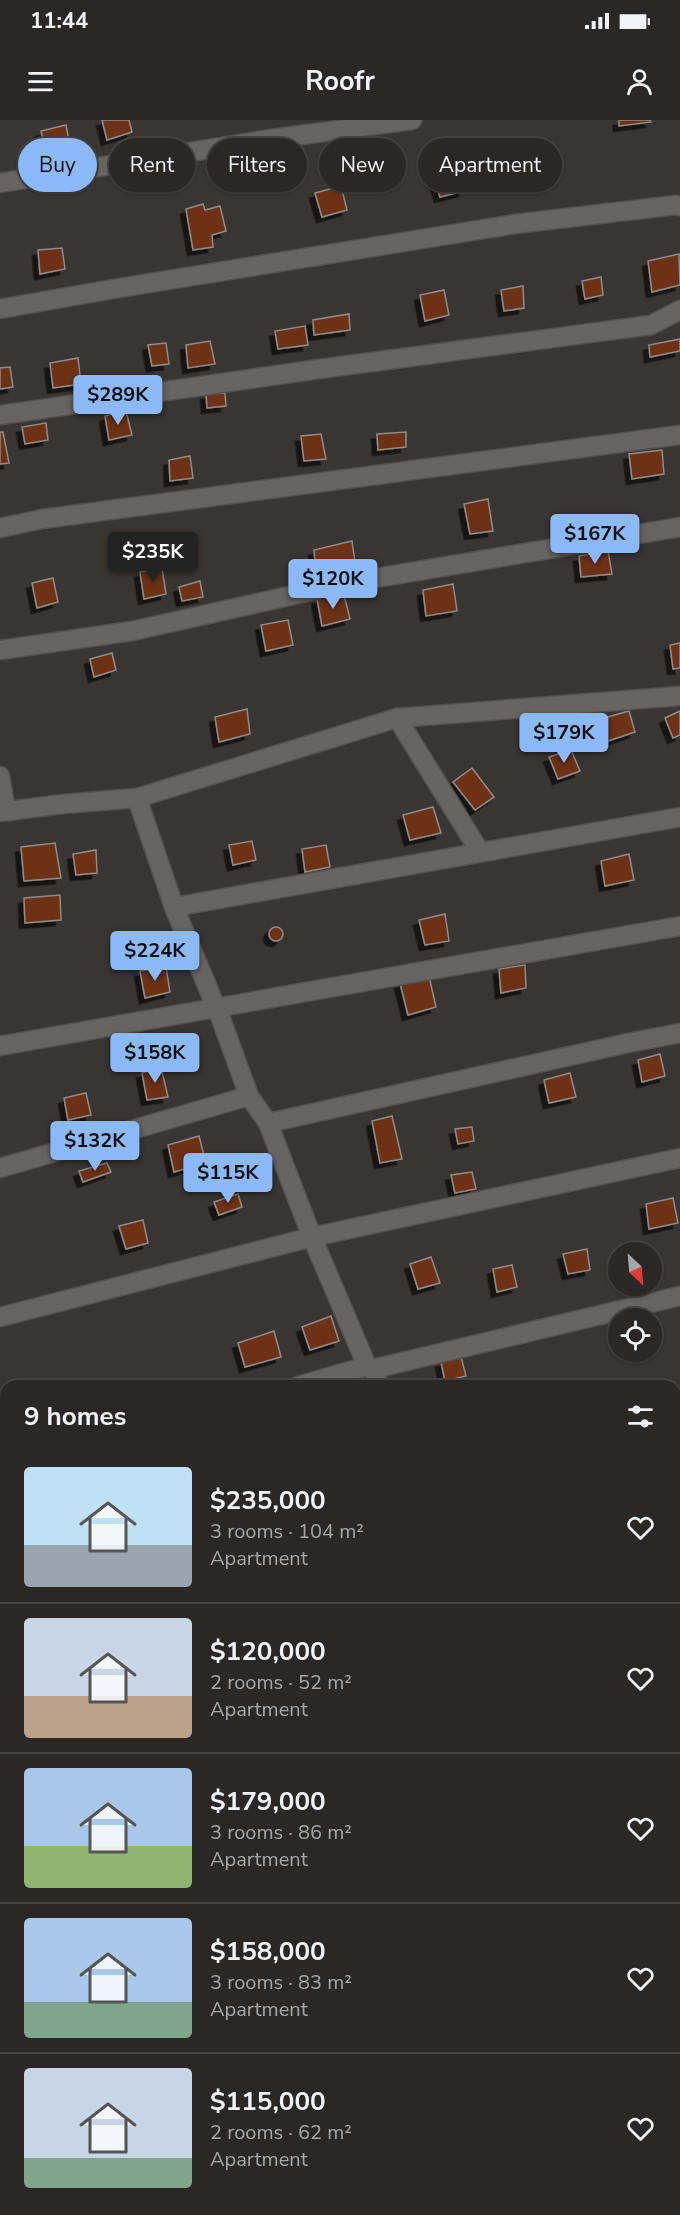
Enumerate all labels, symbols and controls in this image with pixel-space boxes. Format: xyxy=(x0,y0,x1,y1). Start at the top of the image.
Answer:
text: 11:44 xyxy=(30,6,88,36)
text: Roofr xyxy=(305,63,375,100)
icon: menu xyxy=(24,65,57,98)
icon: person xyxy=(623,65,656,98)
chip: Buy xyxy=(18,138,97,192)
chip: Rent xyxy=(109,138,195,192)
chip: Filters xyxy=(207,138,307,192)
chip: New xyxy=(319,138,406,192)
chip: Apartment xyxy=(418,138,562,192)
pin: $289K xyxy=(76,375,160,426)
text: $289K xyxy=(87,381,149,408)
pin: $167K xyxy=(553,514,637,565)
text: $167K xyxy=(564,520,626,547)
pin: $235K xyxy=(111,532,195,583)
text: $235K xyxy=(122,538,184,565)
pin: $120K xyxy=(291,559,375,610)
text: $120K xyxy=(302,565,364,592)
pin: $179K xyxy=(522,713,606,764)
text: $179K xyxy=(533,719,595,746)
pin: $224K xyxy=(113,931,197,982)
text: $224K xyxy=(124,937,186,964)
pin: $158K xyxy=(113,1033,197,1084)
text: $158K xyxy=(124,1039,186,1066)
pin: $132K xyxy=(53,1121,137,1172)
text: $132K xyxy=(64,1127,126,1154)
pin: $115K xyxy=(186,1153,270,1204)
text: $115K xyxy=(197,1159,259,1186)
north arrow xyxy=(608,1242,662,1296)
map controls xyxy=(608,1242,662,1362)
button: locate xyxy=(608,1308,662,1362)
text: 9 homes xyxy=(24,1399,126,1434)
icon: filters xyxy=(624,1400,657,1433)
text: $235,000 xyxy=(210,1483,326,1518)
icon: home xyxy=(72,1491,144,1563)
icon: heart xyxy=(624,1511,657,1544)
text: 3 rooms · 104 m² xyxy=(210,1518,364,1545)
text: Apartment xyxy=(210,1545,308,1572)
text: $120,000 xyxy=(210,1634,326,1669)
icon: home xyxy=(72,1642,144,1714)
icon: heart xyxy=(624,1662,657,1695)
text: 2 rooms · 52 m² xyxy=(210,1669,352,1696)
text: Apartment xyxy=(210,1696,308,1723)
text: $179,000 xyxy=(210,1784,326,1819)
icon: home xyxy=(72,1792,144,1864)
icon: heart xyxy=(624,1812,657,1845)
text: 3 rooms · 86 m² xyxy=(210,1819,352,1846)
text: Apartment xyxy=(210,1846,308,1873)
text: $158,000 xyxy=(210,1934,326,1969)
icon: home xyxy=(72,1942,144,2014)
icon: heart xyxy=(624,1962,657,1995)
text: 3 rooms · 83 m² xyxy=(210,1969,352,1996)
text: Apartment xyxy=(210,1996,308,2023)
text: $115,000 xyxy=(210,2084,326,2119)
icon: home xyxy=(72,2092,144,2164)
icon: heart xyxy=(624,2112,657,2145)
text: 2 rooms · 62 m² xyxy=(210,2119,352,2146)
text: Apartment xyxy=(210,2146,308,2173)

